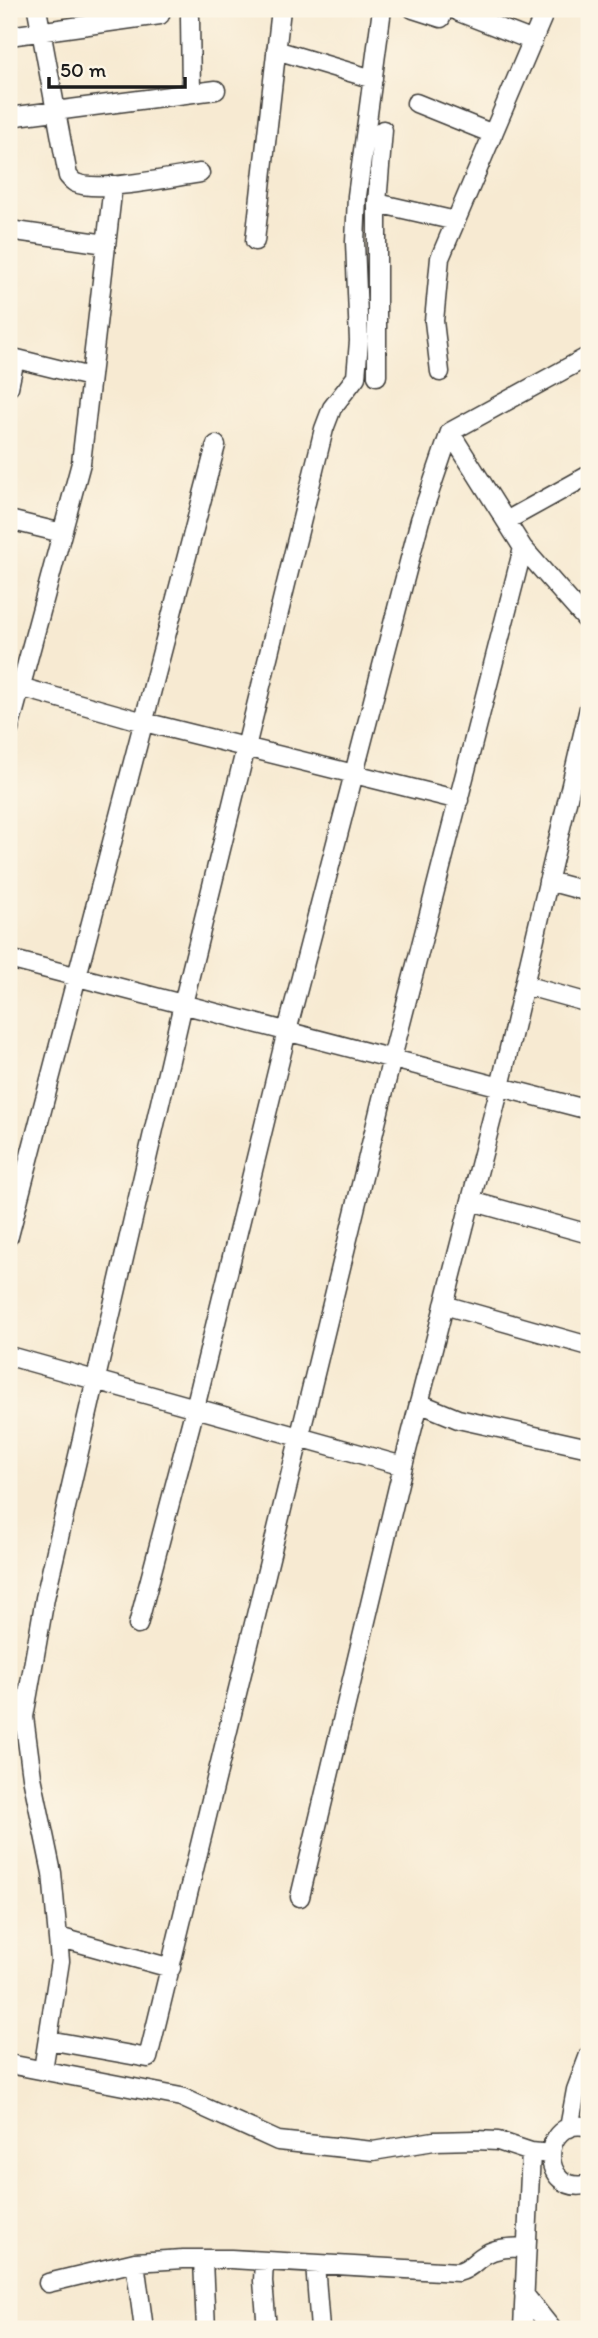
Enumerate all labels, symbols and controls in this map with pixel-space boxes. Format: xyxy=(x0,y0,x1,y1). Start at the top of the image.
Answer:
scale bar xyxy=(49,46,186,90)
text: 50 m xyxy=(60,57,107,82)

